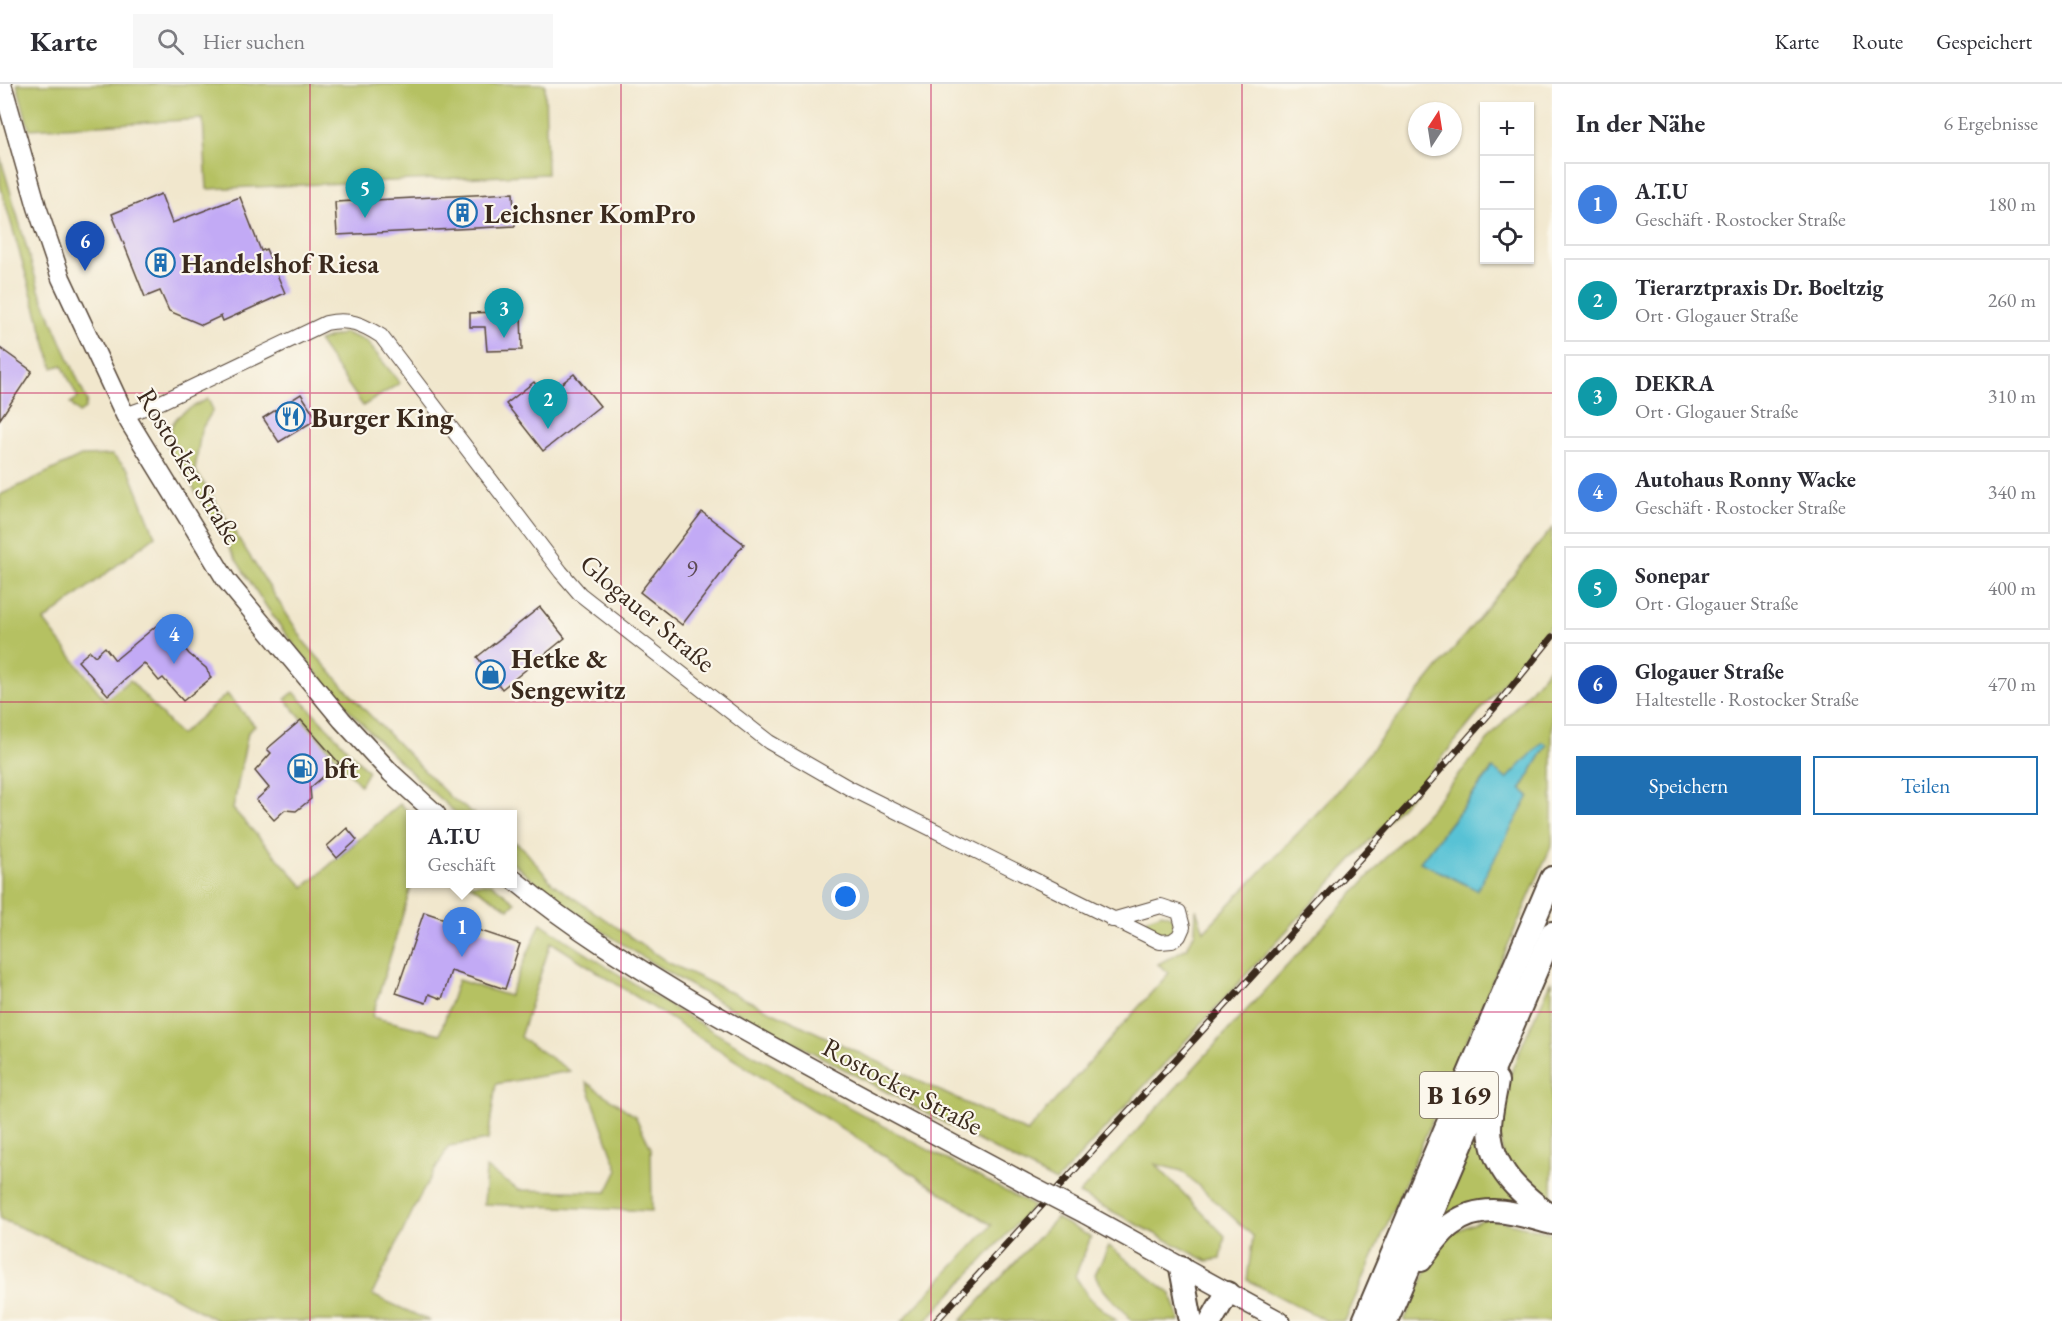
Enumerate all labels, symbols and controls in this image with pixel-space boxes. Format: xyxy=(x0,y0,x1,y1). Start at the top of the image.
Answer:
search box xyxy=(133,14,553,68)
text: Karte xyxy=(30,23,97,59)
icon: search xyxy=(154,25,187,58)
text: Hier suchen xyxy=(202,27,305,56)
text: Karte xyxy=(1775,28,1819,55)
text: Route xyxy=(1852,28,1903,55)
text: Gespeichert xyxy=(1936,28,2032,55)
north arrow xyxy=(1408,102,1462,156)
map controls xyxy=(1480,102,1534,264)
button: + xyxy=(1480,102,1534,156)
text: In der Nähe xyxy=(1576,106,1705,140)
text: 6 Ergebnisse xyxy=(1943,110,2038,136)
button: − xyxy=(1480,156,1534,210)
pin: 5 xyxy=(346,168,385,218)
text: A.T.U xyxy=(1635,177,1688,206)
text: 1 xyxy=(1592,191,1603,217)
text: 180 m xyxy=(1988,191,2036,217)
place label: Leichsner KomPro xyxy=(484,196,696,231)
building icon: Leichsner KomPro xyxy=(447,197,479,229)
text: Geschäft · Rostocker Straße xyxy=(1635,206,1846,232)
button: locate xyxy=(1480,210,1534,264)
pin: 6 xyxy=(66,222,104,271)
place label: Handelshof Riesa xyxy=(181,246,379,281)
building icon: Handelshof Riesa xyxy=(144,247,176,279)
text: Tierarztpraxis Dr. Boeltzig xyxy=(1635,273,1883,302)
text: 2 xyxy=(1592,287,1603,313)
text: 260 m xyxy=(1988,287,2036,313)
pin: 3 xyxy=(484,288,524,338)
text: Ort · Glogauer Straße xyxy=(1635,302,1798,328)
text: DEKRA xyxy=(1635,369,1714,398)
pin: 2 xyxy=(528,380,568,429)
street label: Rostocker Straße xyxy=(129,381,251,551)
text: 3 xyxy=(1592,383,1603,409)
text: 310 m xyxy=(1988,383,2036,409)
text: Ort · Glogauer Straße xyxy=(1635,398,1798,424)
place label: Burger King xyxy=(311,400,454,435)
restaurant icon: Burger King xyxy=(274,401,306,433)
text: Autohaus Ronny Wacke xyxy=(1635,465,1856,494)
text: 4 xyxy=(1592,479,1603,505)
text: 340 m xyxy=(1988,479,2036,505)
text: Geschäft · Rostocker Straße xyxy=(1635,494,1846,520)
street label: Glogauer Straße xyxy=(573,546,723,680)
house number: 9 xyxy=(686,553,698,584)
text: Sonepar xyxy=(1635,561,1710,590)
text: 5 xyxy=(1592,575,1603,601)
text: 400 m xyxy=(1988,575,2036,601)
text: Ort · Glogauer Straße xyxy=(1635,590,1798,616)
pin: 4 xyxy=(154,614,194,664)
place label: Hetke & Sengewitz xyxy=(511,641,626,707)
text: Glogauer Straße xyxy=(1635,657,1784,686)
shop icon: Hetke & Sengewitz xyxy=(474,658,506,690)
text: 6 xyxy=(1592,671,1603,697)
text: 470 m xyxy=(1988,671,2036,697)
text: Haltestelle · Rostocker Straße xyxy=(1635,686,1859,712)
place label: bft xyxy=(324,751,358,786)
fuel station icon: bft xyxy=(287,752,319,784)
button: Speichern xyxy=(1576,756,1801,815)
button: Teilen xyxy=(1813,756,2038,815)
popup xyxy=(406,810,517,888)
text: A.T.U xyxy=(428,822,481,851)
text: Geschäft xyxy=(428,851,495,877)
your location xyxy=(831,882,860,911)
pin: 1 xyxy=(442,908,482,957)
street label: Rostocker Straße xyxy=(817,1029,989,1143)
road number: B 169 xyxy=(1420,1072,1498,1118)

